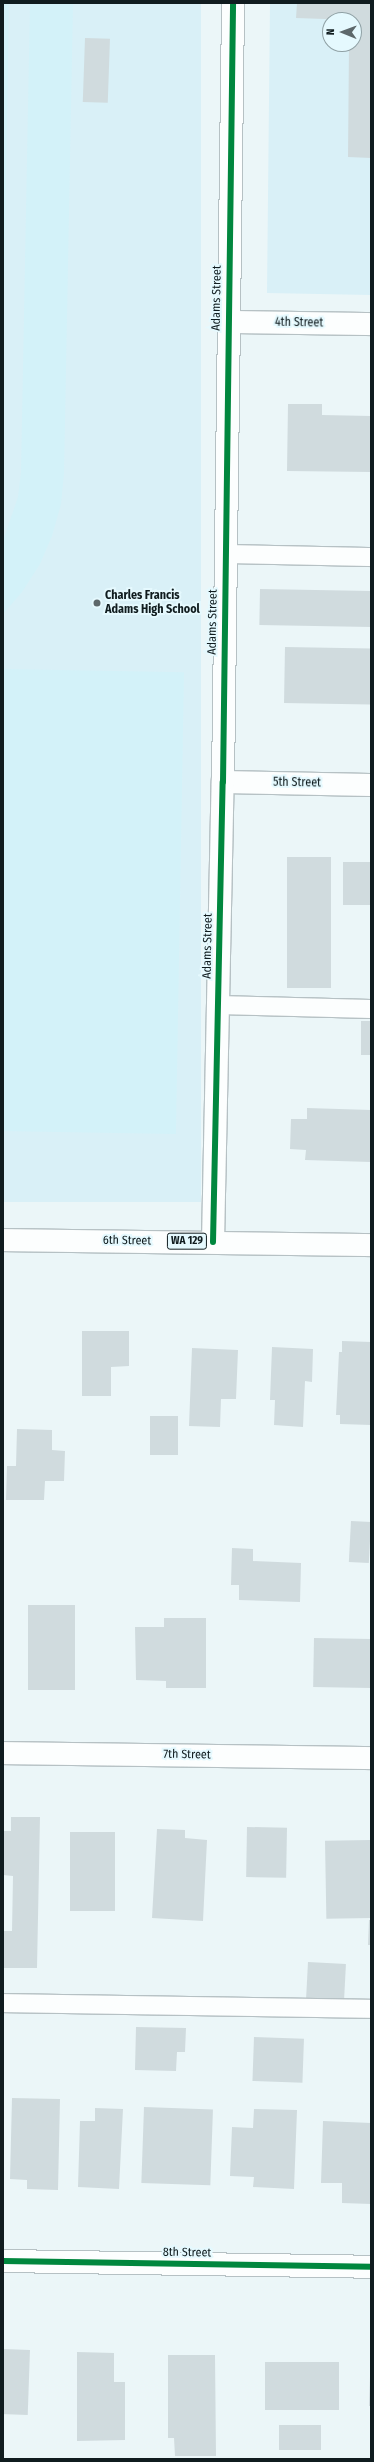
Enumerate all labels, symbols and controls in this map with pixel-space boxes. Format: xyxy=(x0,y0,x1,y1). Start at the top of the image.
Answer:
north arrow xyxy=(322,12,362,52)
text: N xyxy=(324,28,337,35)
street label: Adams Street xyxy=(209,265,225,331)
street label: 4th Street xyxy=(275,315,323,331)
place label: Charles Francis Adams High School xyxy=(105,589,200,617)
street label: Adams Street xyxy=(205,589,221,655)
marker: Charles Francis Adams High School xyxy=(92,598,102,608)
street label: 5th Street xyxy=(273,775,321,791)
street label: Adams Street xyxy=(200,913,216,979)
road number: WA 129 xyxy=(166,1232,208,1250)
street label: 6th Street xyxy=(103,1233,151,1249)
street label: 7th Street xyxy=(163,1747,211,1763)
street label: 8th Street xyxy=(163,2245,211,2261)

